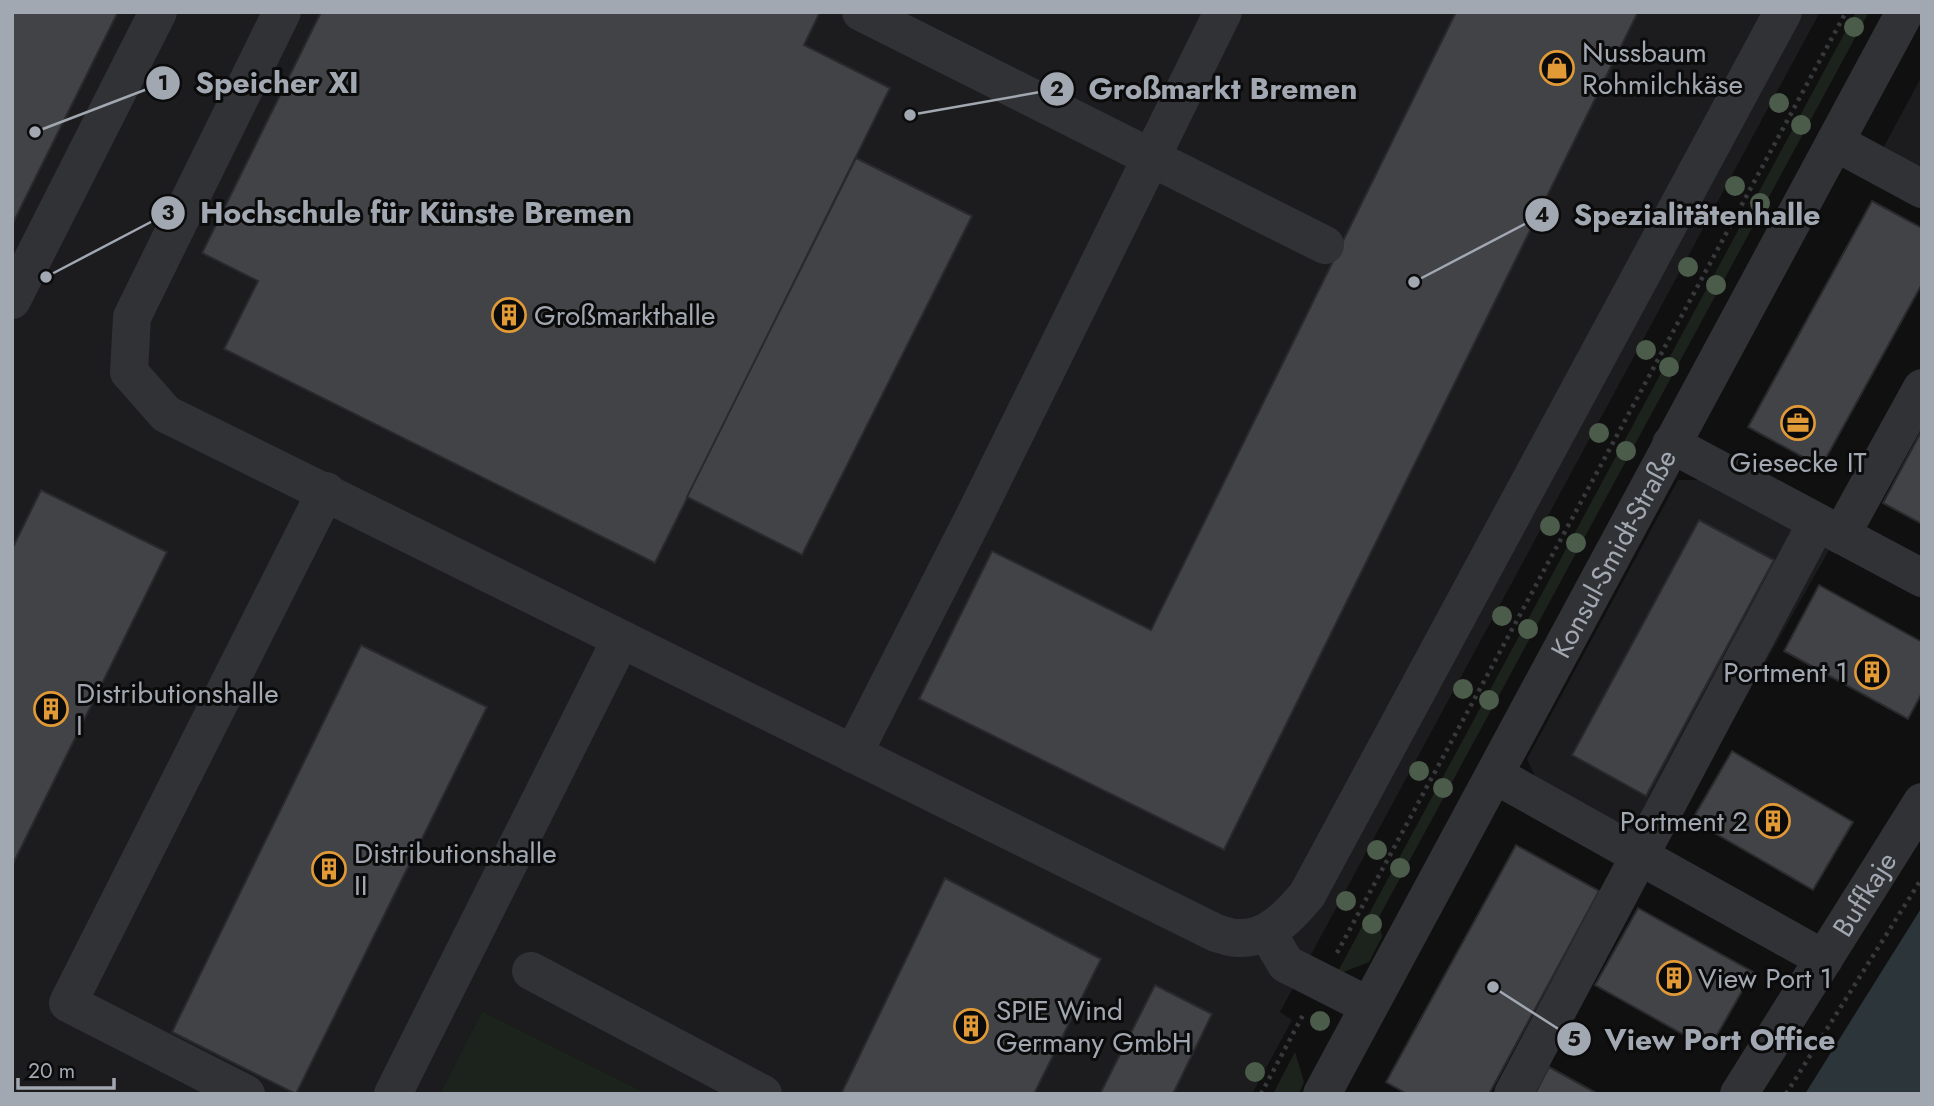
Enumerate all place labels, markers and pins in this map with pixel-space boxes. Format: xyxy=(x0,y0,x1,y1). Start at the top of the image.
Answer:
place label: Nussbaum Rohmilchkäse xyxy=(1582,32,1743,105)
shop icon: Nussbaum Rohmilchkäse xyxy=(1538,49,1576,87)
callout: Speicher XI xyxy=(146,57,372,108)
callout: Großmarkt Bremen xyxy=(1039,63,1371,114)
callout: Hochschule für Künste Bremen xyxy=(151,187,646,238)
callout: Spezialitätenhalle xyxy=(1525,189,1835,240)
place label: Großmarkthalle xyxy=(534,295,715,336)
building icon: Großmarkthalle xyxy=(490,296,528,334)
office icon: Giesecke IT xyxy=(1779,404,1817,442)
place label: Giesecke IT xyxy=(1729,442,1867,483)
place label: Portment 1 xyxy=(1723,652,1848,693)
building icon: Portment 1 xyxy=(1853,653,1891,691)
place label: Distributionshalle I xyxy=(76,673,279,746)
building icon: Distributionshalle I xyxy=(32,690,70,728)
place label: Portment 2 xyxy=(1620,801,1748,842)
building icon: Portment 2 xyxy=(1754,802,1792,840)
place label: Distributionshalle II xyxy=(354,833,557,906)
building icon: Distributionshalle II xyxy=(310,850,348,888)
place label: View Port 1 xyxy=(1698,958,1832,999)
building icon: View Port 1 xyxy=(1655,959,1693,997)
place label: SPIE Wind Germany GmbH xyxy=(996,990,1192,1063)
building icon: SPIE Wind Germany GmbH xyxy=(952,1007,990,1045)
callout: View Port Office xyxy=(1556,1014,1850,1065)

